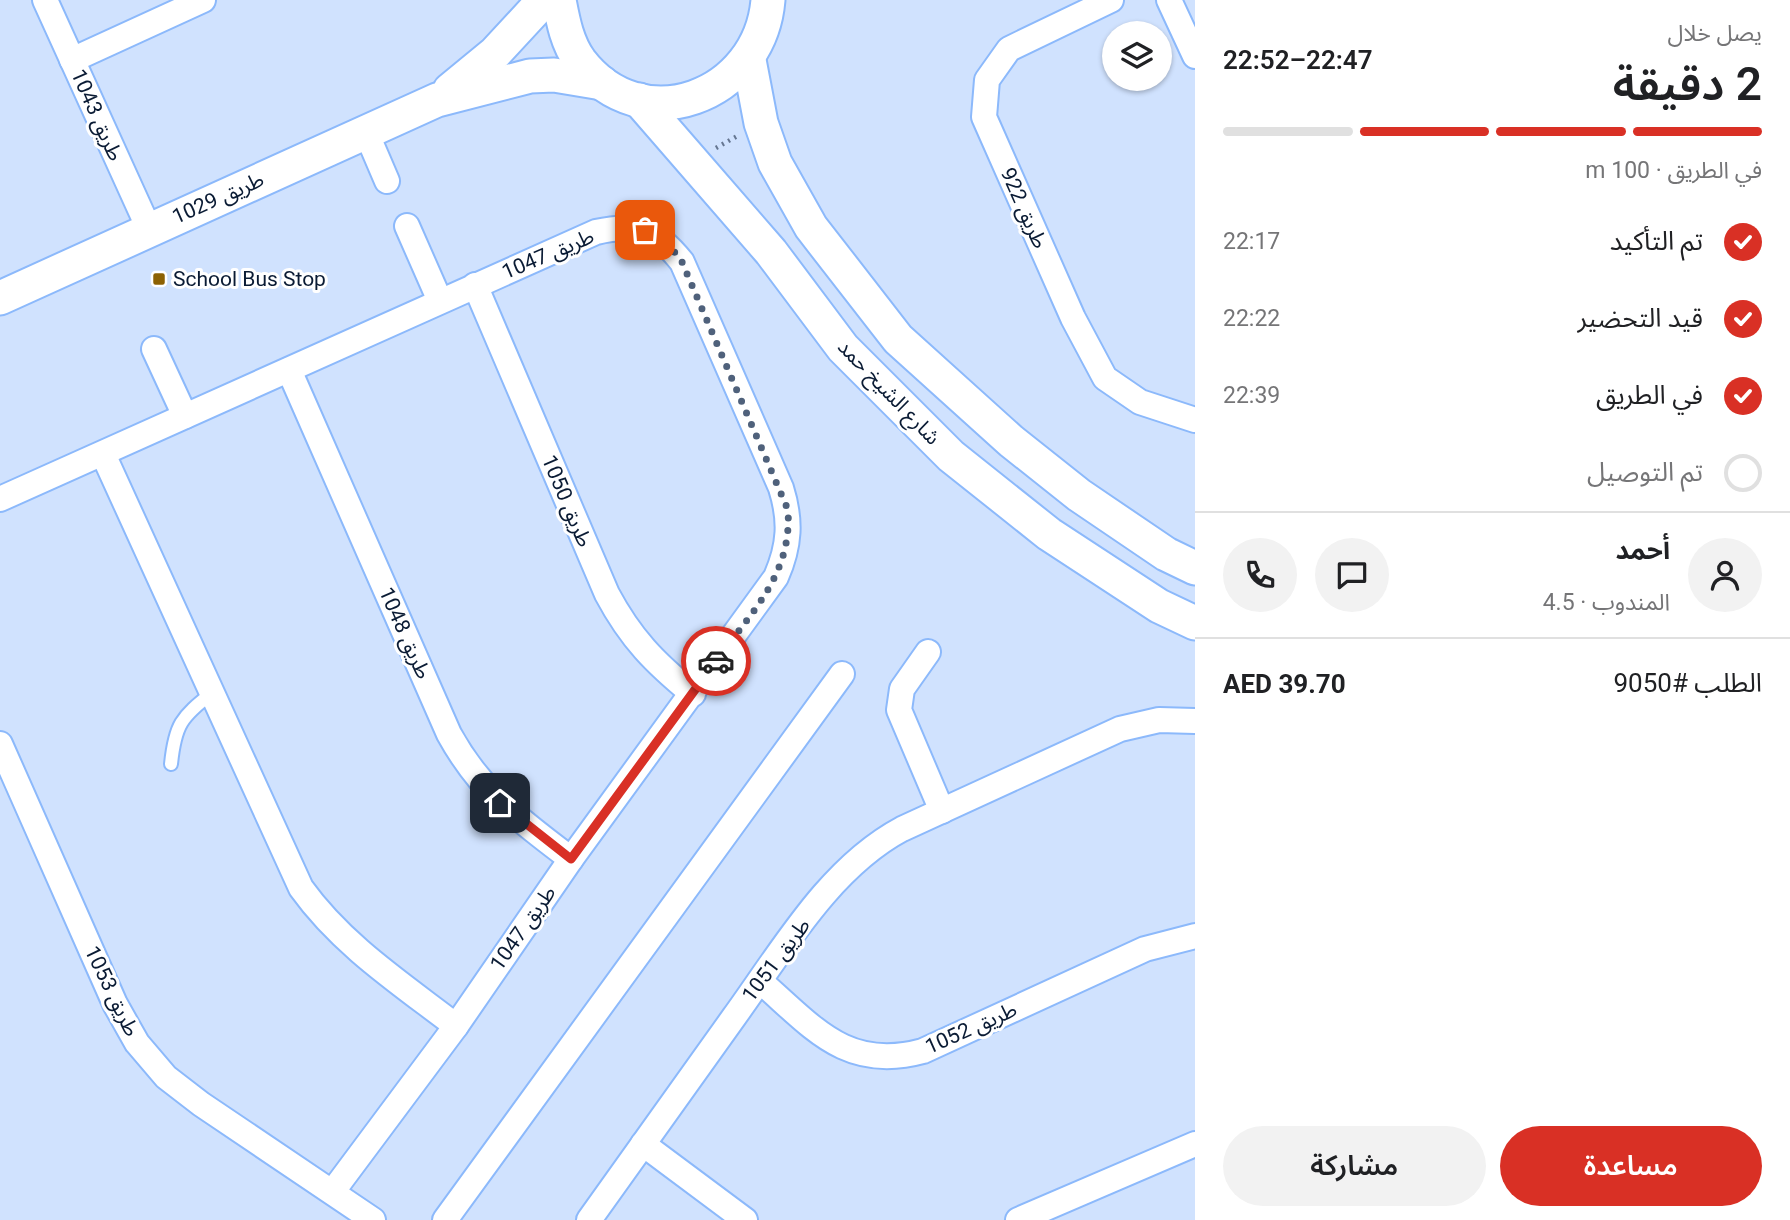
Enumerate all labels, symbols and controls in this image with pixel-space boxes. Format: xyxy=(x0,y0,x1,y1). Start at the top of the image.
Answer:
text: يصل خلال xyxy=(1667,20,1762,47)
map controls xyxy=(1102,21,1172,91)
button: layers xyxy=(1102,21,1172,91)
text: 22:47–22:52 xyxy=(1223,45,1373,75)
text: 2 دقيقة xyxy=(1613,57,1762,111)
street label: طريق 1043 xyxy=(65,66,128,165)
text: في الطريق · 100 m xyxy=(1585,157,1762,184)
street label: طريق 922 xyxy=(995,164,1052,252)
street label: طريق 1029 xyxy=(169,167,268,230)
pin xyxy=(615,200,675,260)
icon: bag xyxy=(626,211,664,249)
icon: check xyxy=(1724,223,1762,261)
street label: طريق 1047 xyxy=(498,224,598,285)
text: تم التأكيد xyxy=(1610,226,1703,256)
text: 22:17 xyxy=(1223,228,1280,255)
place label: School Bus Stop xyxy=(173,267,326,291)
marker: School Bus Stop xyxy=(151,271,167,287)
icon: check xyxy=(1724,300,1762,338)
text: قيد التحضير xyxy=(1578,303,1703,333)
text: 22:22 xyxy=(1223,305,1280,332)
street label: شارع الشيخ حمد xyxy=(831,334,945,452)
icon: check xyxy=(1724,377,1762,415)
text: في الطريق xyxy=(1596,380,1703,410)
text: 22:39 xyxy=(1223,382,1280,409)
street label: طريق 1050 xyxy=(536,451,597,551)
text: تم التوصيل xyxy=(1587,457,1703,487)
text: أحمد xyxy=(1616,535,1670,565)
button: phone xyxy=(1223,538,1297,612)
button: chat xyxy=(1315,538,1389,612)
button: person xyxy=(1688,538,1762,612)
street label: طريق 1048 xyxy=(373,584,436,683)
text: المندوب · 4.5 xyxy=(1543,589,1670,616)
courier xyxy=(681,626,751,696)
icon: car xyxy=(697,642,735,680)
text: الطلب #9050 xyxy=(1613,668,1762,698)
text: AED 39.70 xyxy=(1223,669,1346,699)
pin xyxy=(470,773,530,833)
icon: home xyxy=(481,784,519,822)
street label: طريق 1047 xyxy=(485,881,562,975)
street label: طريق 1051 xyxy=(737,914,816,1007)
street label: طريق 1053 xyxy=(79,942,144,1041)
street label: طريق 1052 xyxy=(922,997,1021,1060)
button: مشاركة xyxy=(1223,1126,1486,1206)
button: مساعدة xyxy=(1500,1126,1762,1206)

